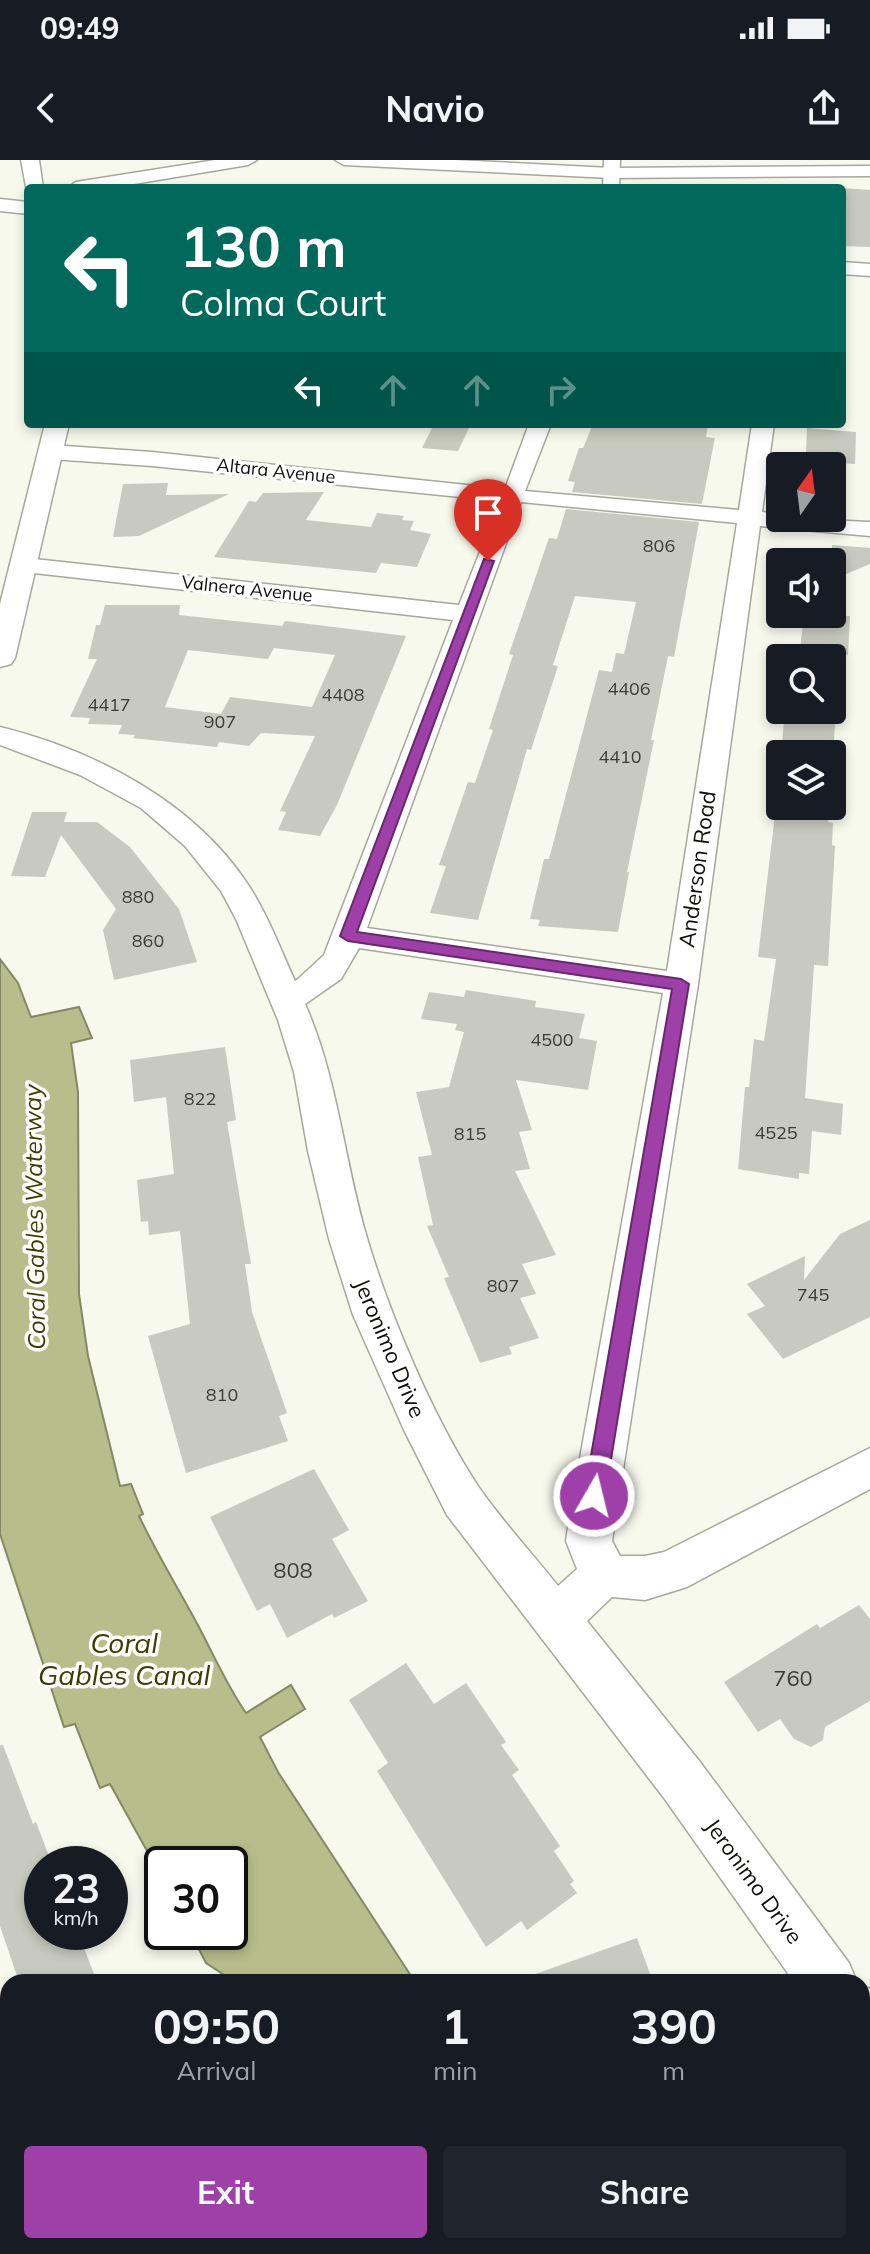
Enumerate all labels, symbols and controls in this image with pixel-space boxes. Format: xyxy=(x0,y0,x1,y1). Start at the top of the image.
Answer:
text: 09:49 xyxy=(40,9,119,47)
icon: back xyxy=(24,86,68,130)
text: Navio xyxy=(385,86,485,131)
icon: share xyxy=(802,86,846,130)
text: 130 m xyxy=(180,211,347,281)
icon: left xyxy=(48,216,152,320)
text: Colma Court xyxy=(180,280,386,325)
icon: left xyxy=(287,368,331,412)
icon: ahead xyxy=(371,368,415,412)
icon: ahead xyxy=(455,368,499,412)
icon: right xyxy=(539,368,583,412)
north arrow xyxy=(766,452,846,532)
map controls xyxy=(766,452,846,820)
street label: Altara Avenue xyxy=(216,453,337,488)
pin xyxy=(454,479,522,561)
icon: arrive xyxy=(466,491,510,535)
house number: 806 xyxy=(643,534,675,557)
button: sound xyxy=(766,548,846,628)
street label: Valnera Avenue xyxy=(180,570,314,607)
button: search xyxy=(766,644,846,724)
house number: 4406 xyxy=(607,677,651,700)
house number: 4408 xyxy=(321,683,365,706)
house number: 4417 xyxy=(87,693,131,716)
house number: 907 xyxy=(204,710,236,733)
button: layers xyxy=(766,740,846,820)
house number: 4410 xyxy=(598,745,642,768)
street label: Anderson Road xyxy=(672,789,722,949)
house number: 880 xyxy=(122,885,154,908)
house number: 860 xyxy=(132,929,164,952)
house number: 4500 xyxy=(530,1028,574,1051)
water label: Coral Gables Waterway xyxy=(17,1083,51,1350)
house number: 822 xyxy=(184,1087,216,1110)
house number: 4525 xyxy=(754,1121,798,1144)
house number: 815 xyxy=(454,1122,486,1145)
street label: Jeronimo Drive xyxy=(348,1274,432,1422)
house number: 807 xyxy=(487,1274,519,1297)
house number: 745 xyxy=(797,1283,829,1306)
house number: 810 xyxy=(206,1383,238,1406)
position arrow xyxy=(552,1454,636,1538)
house number: 808 xyxy=(273,1556,313,1584)
water label: Coral Gables Canal xyxy=(38,1625,211,1692)
house number: 760 xyxy=(773,1664,813,1692)
street label: Jeronimo Drive xyxy=(699,1813,809,1949)
speed limit sign: 30 xyxy=(144,1846,248,1950)
text: 23 xyxy=(52,1863,100,1913)
text: km/h xyxy=(53,1905,99,1930)
text: 09:50 xyxy=(153,1996,280,2056)
text: 1 xyxy=(441,1996,470,2056)
text: 390 xyxy=(631,1996,717,2056)
text: Arrival xyxy=(177,2054,256,2087)
text: min xyxy=(433,2054,477,2087)
text: m xyxy=(662,2054,685,2087)
button: Exit xyxy=(24,2146,427,2238)
button: Share xyxy=(443,2146,846,2238)

